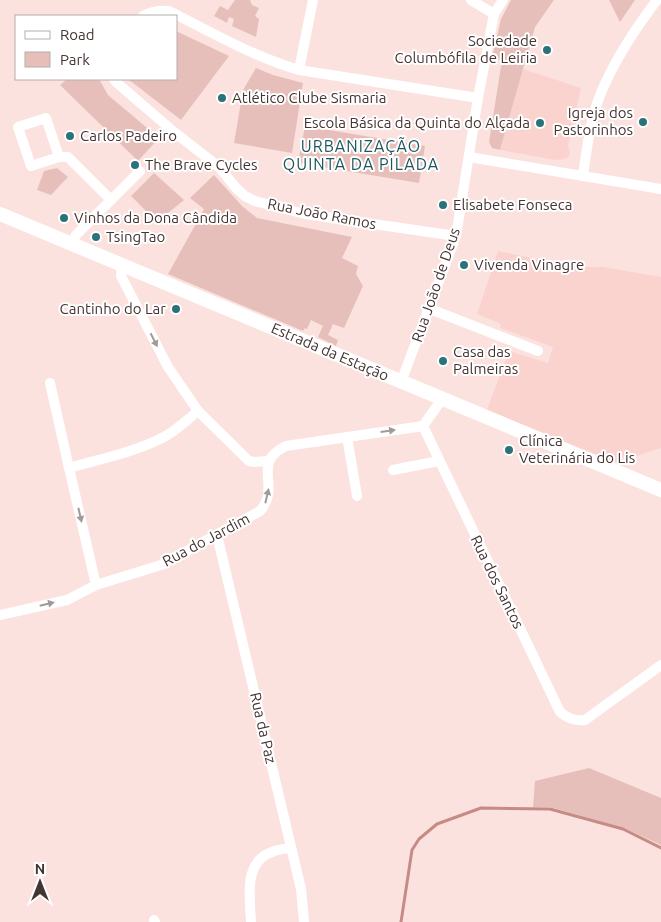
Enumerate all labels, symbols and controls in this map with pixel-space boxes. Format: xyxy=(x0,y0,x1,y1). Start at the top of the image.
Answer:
legend xyxy=(15,15,178,80)
text: Road xyxy=(60,26,95,43)
place label: Sociedade Columbófila de Leiria xyxy=(394,32,537,66)
marker: Sociedade Columbófila de Leiria xyxy=(541,44,553,56)
text: Park xyxy=(60,51,90,68)
place label: Atlético Clube Sismaria xyxy=(232,89,386,106)
marker: Atlético Clube Sismaria xyxy=(216,92,228,104)
place label: Igreja dos Pastorinhos xyxy=(554,104,633,138)
place label: Escola Básica da Quinta do Alçada xyxy=(304,114,530,131)
marker: Igreja dos Pastorinhos xyxy=(637,116,649,128)
marker: Escola Básica da Quinta do Alçada xyxy=(534,117,546,129)
place label: Carlos Padeiro xyxy=(80,127,177,144)
marker: Carlos Padeiro xyxy=(64,130,76,142)
district label: URBANIZAÇÃO QUINTA DA PILADA xyxy=(283,136,439,173)
place label: The Brave Cycles xyxy=(145,156,258,173)
marker: The Brave Cycles xyxy=(129,159,141,171)
street label: Rua João Ramos xyxy=(266,195,378,232)
place label: Elisabete Fonseca xyxy=(453,196,573,213)
marker: Elisabete Fonseca xyxy=(437,199,449,211)
place label: Vinhos da Dona Cândida xyxy=(74,209,237,226)
marker: Vinhos da Dona Cândida xyxy=(58,212,70,224)
street label: Rua João de Deus xyxy=(408,226,463,344)
place label: TsingTao xyxy=(106,228,165,245)
marker: TsingTao xyxy=(90,231,102,243)
place label: Vivenda Vinagre xyxy=(474,256,584,273)
marker: Vivenda Vinagre xyxy=(458,259,470,271)
place label: Cantinho do Lar xyxy=(60,300,166,317)
marker: Cantinho do Lar xyxy=(170,303,182,315)
street label: Estrada da Estação xyxy=(269,319,391,384)
one-way arrow xyxy=(150,332,158,347)
place label: Casa das Palmeiras xyxy=(453,343,518,377)
marker: Casa das Palmeiras xyxy=(437,355,449,367)
one-way arrow xyxy=(380,427,396,435)
place label: Clínica Veterinária do Lis xyxy=(519,432,635,466)
marker: Clínica Veterinária do Lis xyxy=(503,444,515,456)
one-way arrow xyxy=(263,489,271,504)
one-way arrow xyxy=(76,508,84,523)
street label: Rua do Jardim xyxy=(159,509,252,570)
street label: Rua dos Santos xyxy=(467,532,527,631)
one-way arrow xyxy=(40,600,56,608)
street label: Rua da Paz xyxy=(247,691,280,765)
north arrow xyxy=(15,857,65,907)
text: N xyxy=(35,861,45,877)

